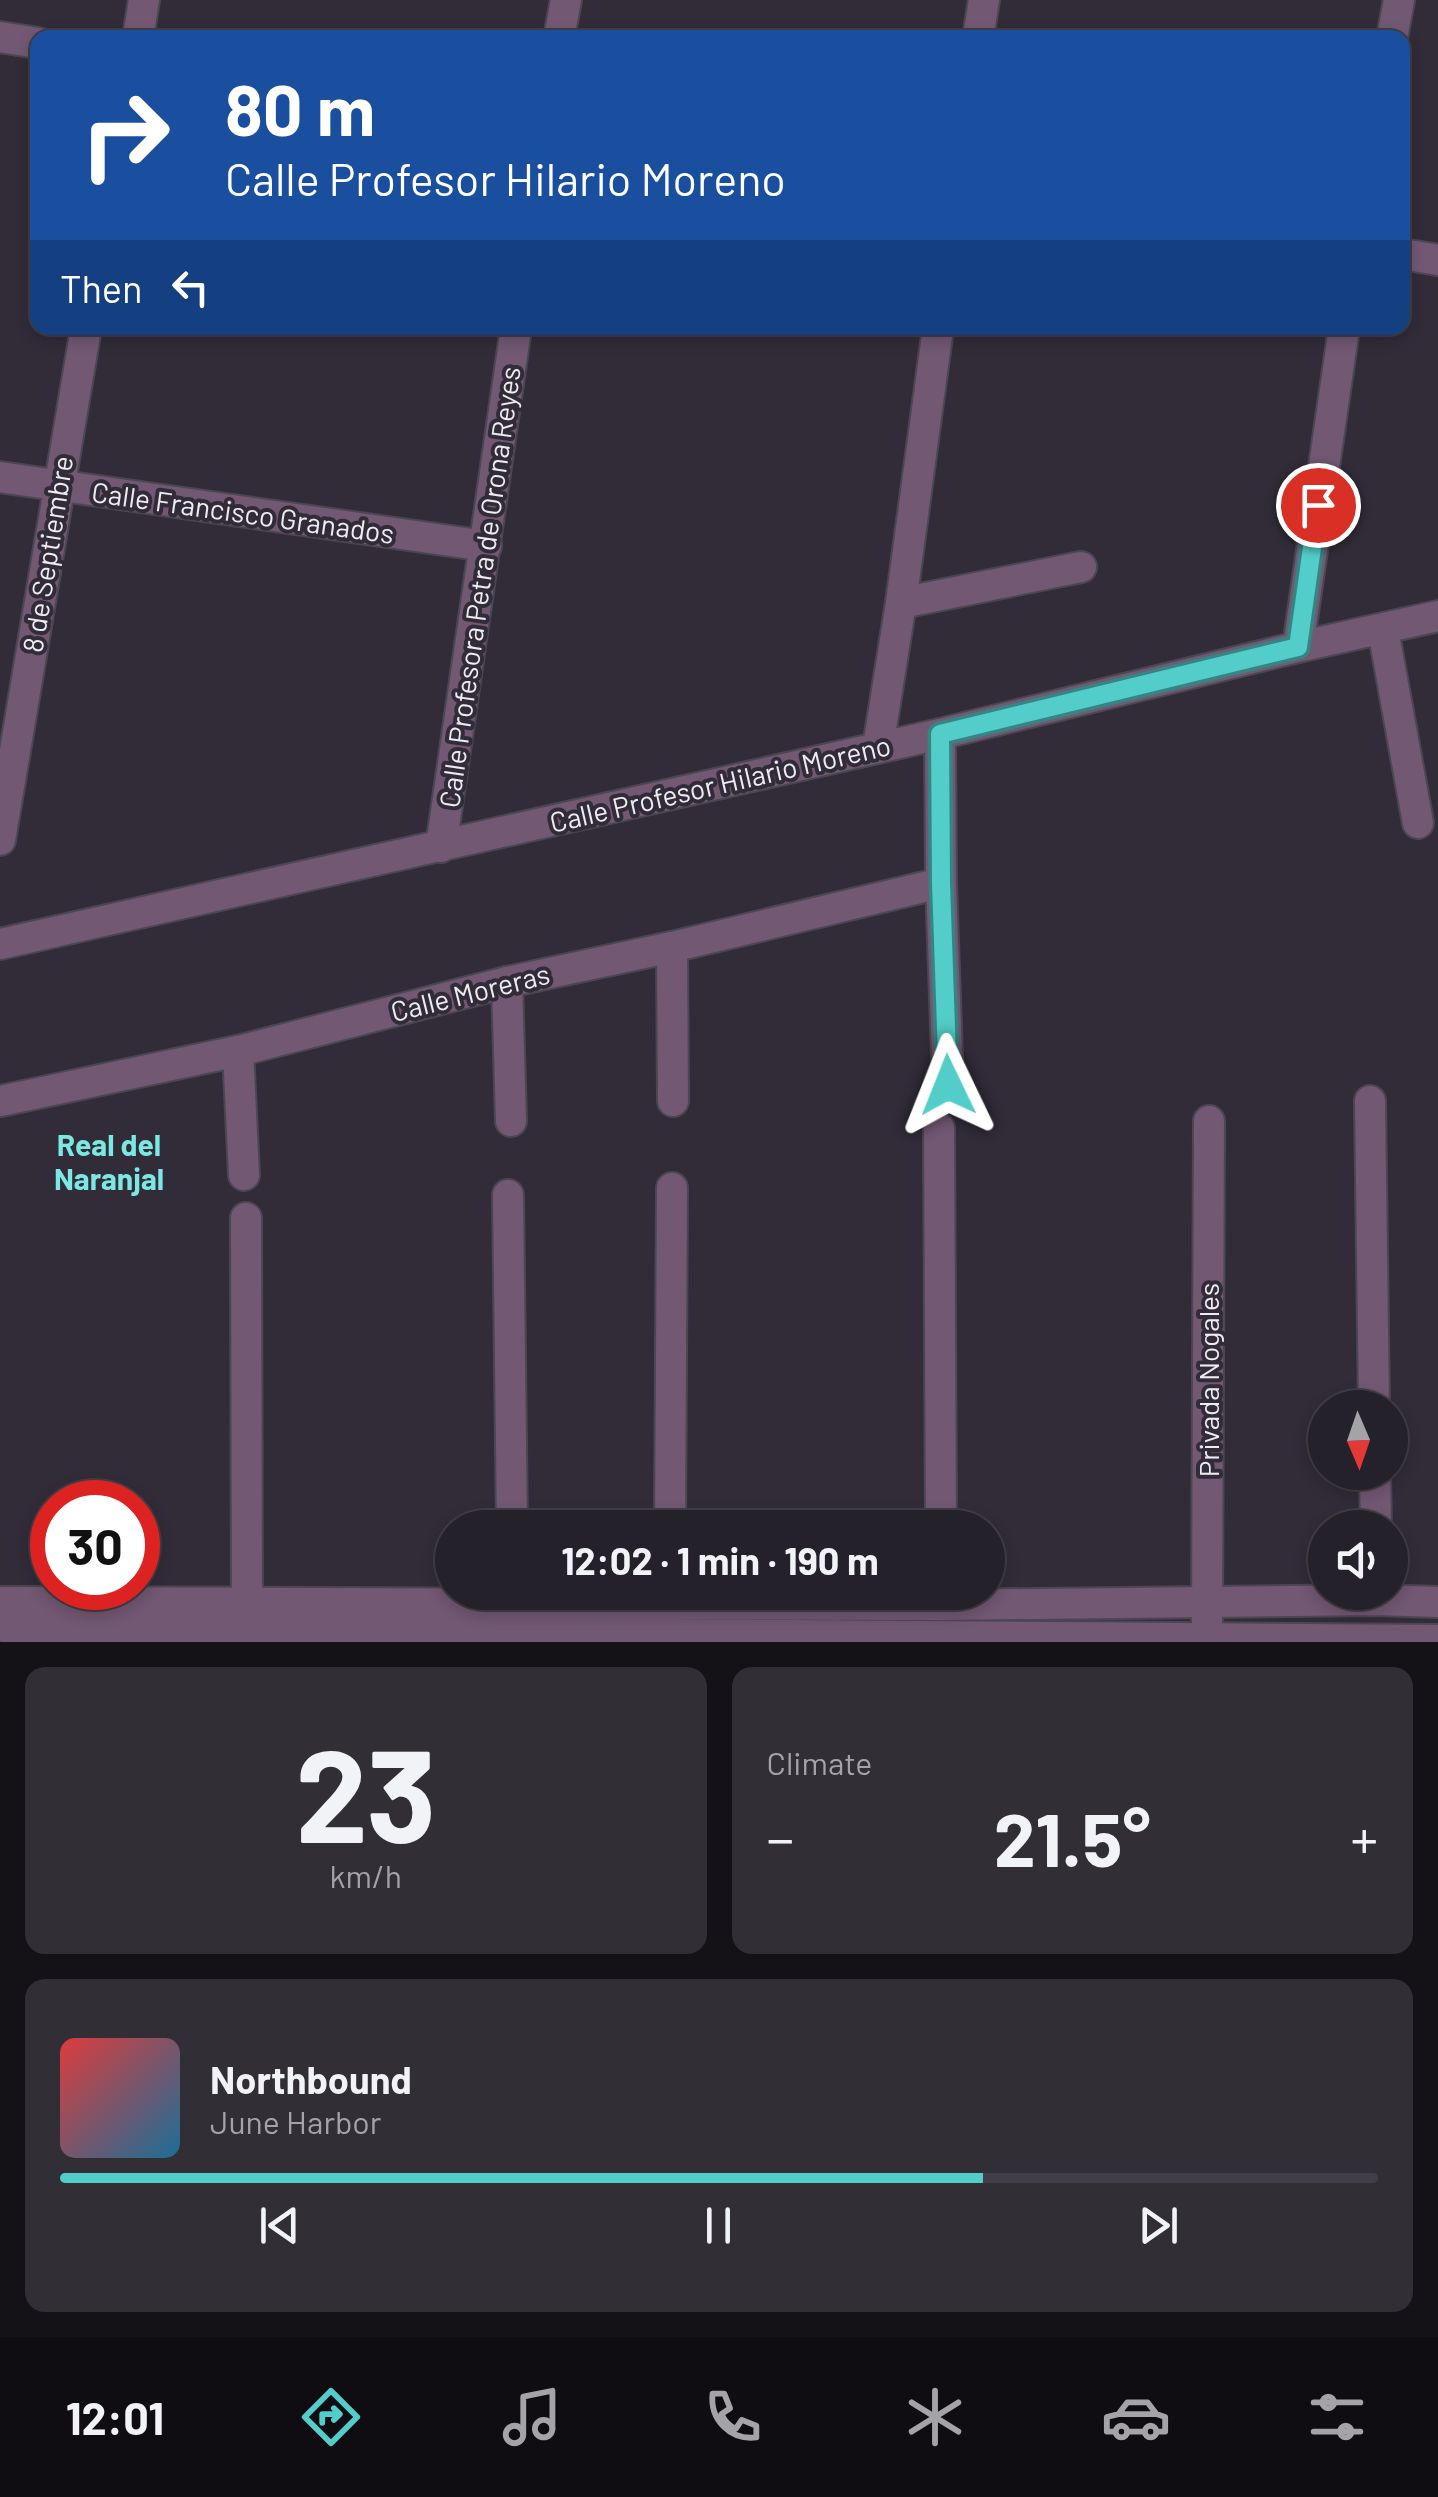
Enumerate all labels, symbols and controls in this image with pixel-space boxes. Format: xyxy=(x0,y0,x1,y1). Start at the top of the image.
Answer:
text: 80 m xyxy=(225,66,375,150)
icon: right xyxy=(60,70,190,200)
text: Calle Profesor Hilario Moreno xyxy=(225,151,786,205)
icon: left xyxy=(163,260,218,315)
text: Then xyxy=(60,265,143,311)
street label: Calle Profesora Petra de Orona Reyes xyxy=(431,364,527,810)
street label: 8 de Septiembre xyxy=(15,453,79,655)
pin xyxy=(1276,463,1361,548)
street label: Calle Francisco Granados xyxy=(90,474,396,550)
icon: arrive xyxy=(1291,478,1346,533)
street label: Calle Profesor Hilario Moreno xyxy=(546,727,894,839)
street label: Calle Moreras xyxy=(387,956,553,1028)
position arrow xyxy=(896,1033,1000,1137)
district label: Real del Naranjal xyxy=(54,1126,164,1196)
street label: Privada Nogales xyxy=(1191,1283,1225,1477)
north arrow xyxy=(1308,1390,1408,1490)
map controls xyxy=(1308,1390,1408,1610)
speed limit sign: 30 xyxy=(30,1480,160,1610)
button: sound xyxy=(1308,1510,1408,1610)
text: 12:02 · 1 min · 190 m xyxy=(561,1537,879,1583)
text: 23 xyxy=(295,1713,436,1869)
text: Climate xyxy=(767,1743,872,1781)
text: 21.5° xyxy=(994,1792,1151,1882)
text: − xyxy=(767,1804,794,1870)
text: + xyxy=(1350,1804,1378,1870)
text: km/h xyxy=(330,1856,402,1894)
text: Northbound xyxy=(210,2056,412,2102)
text: June Harbor xyxy=(210,2102,381,2140)
icon: previous xyxy=(252,2198,307,2253)
icon: pause xyxy=(691,2198,746,2253)
icon: next xyxy=(1131,2198,1186,2253)
icon: directions xyxy=(296,2382,366,2452)
icon: music xyxy=(497,2382,567,2452)
icon: phone xyxy=(698,2382,768,2452)
icon: climate xyxy=(900,2382,970,2452)
icon: car xyxy=(1101,2382,1171,2452)
icon: filters xyxy=(1302,2382,1372,2452)
text: 12:01 xyxy=(66,2390,164,2444)

